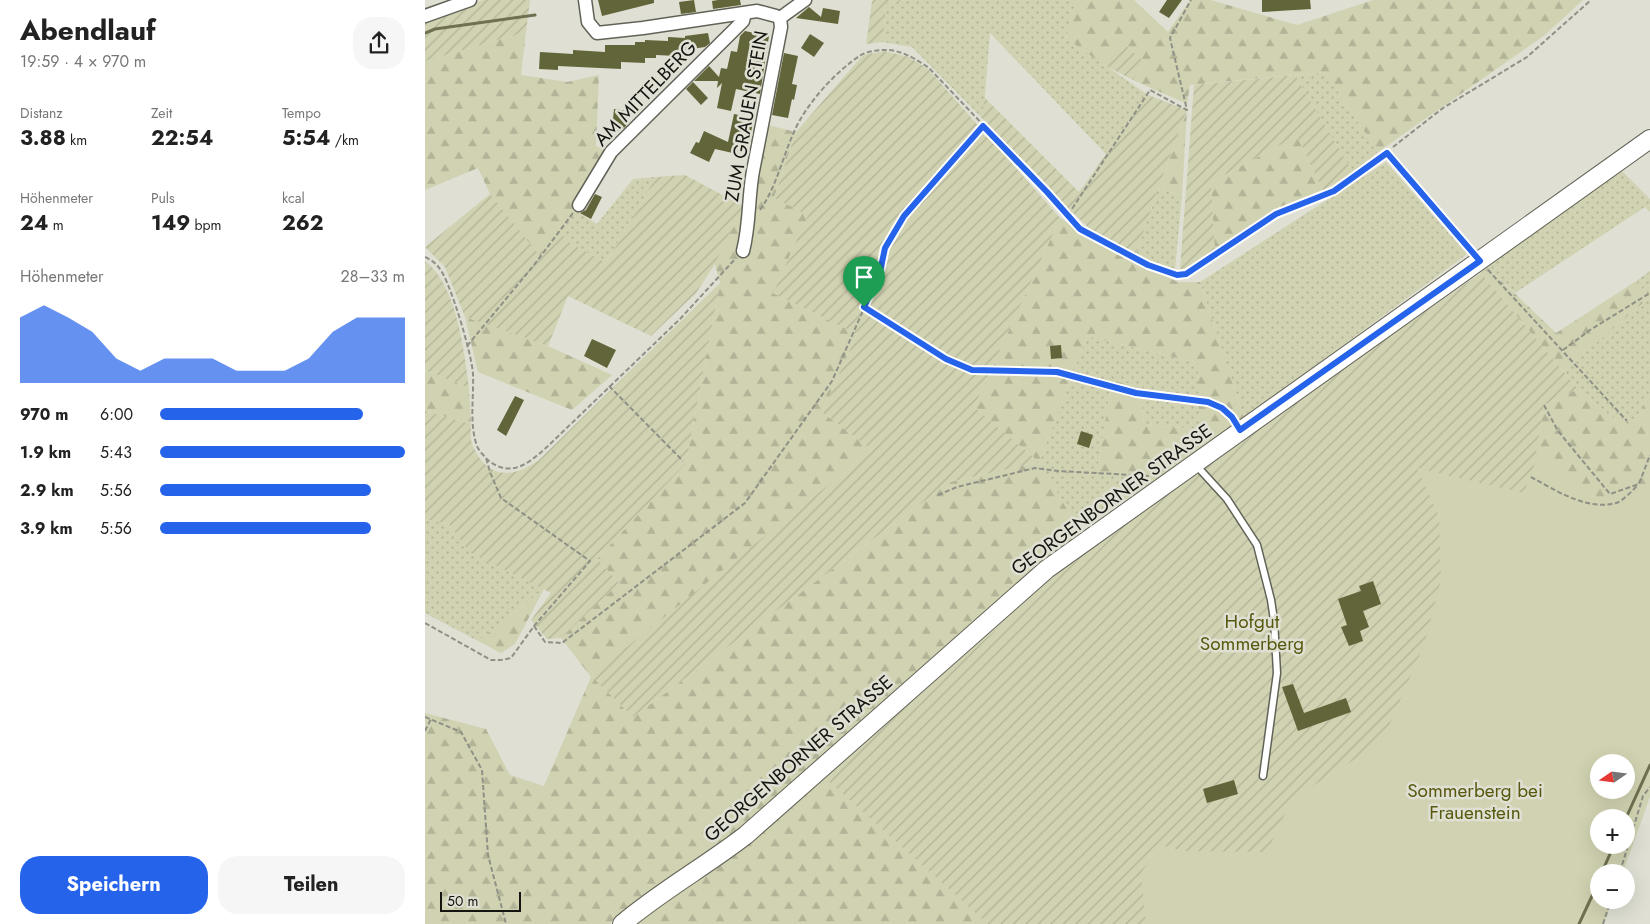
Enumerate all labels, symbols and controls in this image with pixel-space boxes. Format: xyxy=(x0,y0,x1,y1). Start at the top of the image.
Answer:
text: Abendlauf xyxy=(20,10,156,51)
button: share xyxy=(353,17,405,69)
street label: ZUM GRAUEN STEIN xyxy=(718,29,775,204)
street label: AM MITTELBERG xyxy=(588,35,703,152)
text: 19:59 · 4 × 970 m xyxy=(20,50,146,73)
text: Distanz xyxy=(20,103,63,123)
text: Zeit xyxy=(151,103,172,123)
text: Tempo xyxy=(282,103,321,123)
text: 3.88 xyxy=(20,123,66,153)
text: 22:54 xyxy=(151,123,214,153)
text: 5:54 xyxy=(282,123,331,153)
text: km xyxy=(66,130,87,150)
text: /km xyxy=(331,130,359,150)
text: Höhenmeter xyxy=(20,188,93,208)
text: Puls xyxy=(151,188,175,208)
text: kcal xyxy=(282,188,305,208)
text: 24 xyxy=(20,208,48,238)
text: 149 xyxy=(151,208,190,238)
text: 262 xyxy=(282,208,324,238)
text: m xyxy=(48,215,64,235)
text: bpm xyxy=(190,215,222,235)
pin xyxy=(843,256,885,307)
icon: arrive xyxy=(850,263,878,291)
text: Höhenmeter xyxy=(20,265,104,288)
text: 28–33 m xyxy=(341,265,405,288)
text: 970 m xyxy=(20,403,68,426)
text: 6:00 xyxy=(100,403,133,426)
street label: GEORGENBORNER STRASSE xyxy=(1005,417,1217,582)
text: 1.9 km xyxy=(20,441,71,464)
text: 5:43 xyxy=(100,441,132,464)
text: 2.9 km xyxy=(20,479,74,502)
text: 5:56 xyxy=(100,479,132,502)
text: 3.9 km xyxy=(20,517,73,540)
text: 5:56 xyxy=(100,517,132,540)
park label: Hofgut Sommerberg xyxy=(1200,608,1304,657)
street label: GEORGENBORNER STRASSE xyxy=(698,669,899,848)
north arrow xyxy=(1590,754,1635,799)
map controls xyxy=(1590,754,1635,909)
park label: Sommerberg bei Frauenstein xyxy=(1407,777,1543,826)
button: + xyxy=(1590,809,1635,854)
button: Speichern xyxy=(20,856,208,914)
button: Teilen xyxy=(218,856,405,914)
button: − xyxy=(1590,864,1635,909)
scale bar xyxy=(440,889,521,912)
text: 50 m xyxy=(447,891,478,911)

